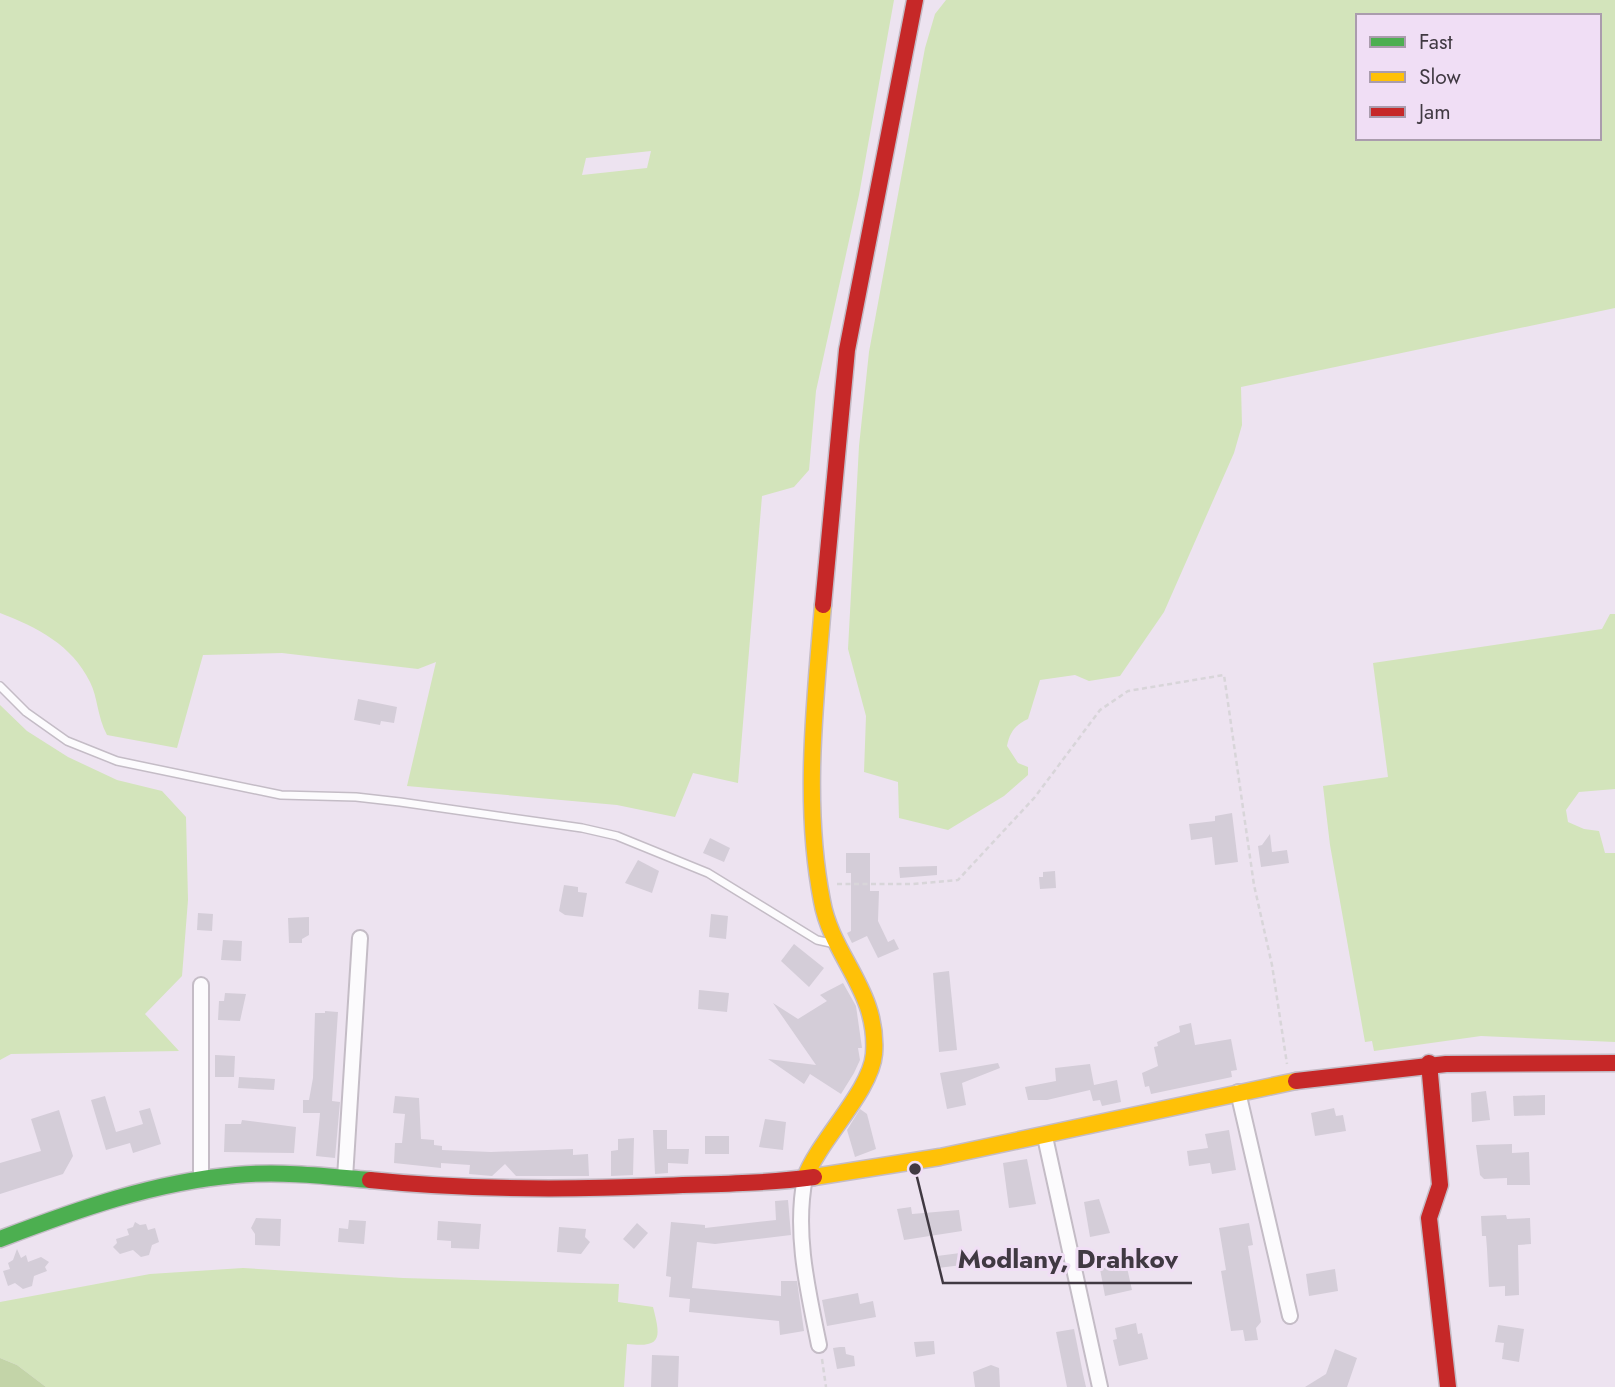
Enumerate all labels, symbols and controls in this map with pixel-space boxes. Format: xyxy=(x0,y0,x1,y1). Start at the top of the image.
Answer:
legend xyxy=(1356,14,1601,140)
text: Fast xyxy=(1419,27,1452,57)
text: Slow xyxy=(1419,62,1461,92)
text: Jam xyxy=(1416,97,1451,127)
callout: Modlany, Drahkov xyxy=(943,1236,1192,1283)
text: Modlany, Drahkov xyxy=(958,1240,1179,1278)

